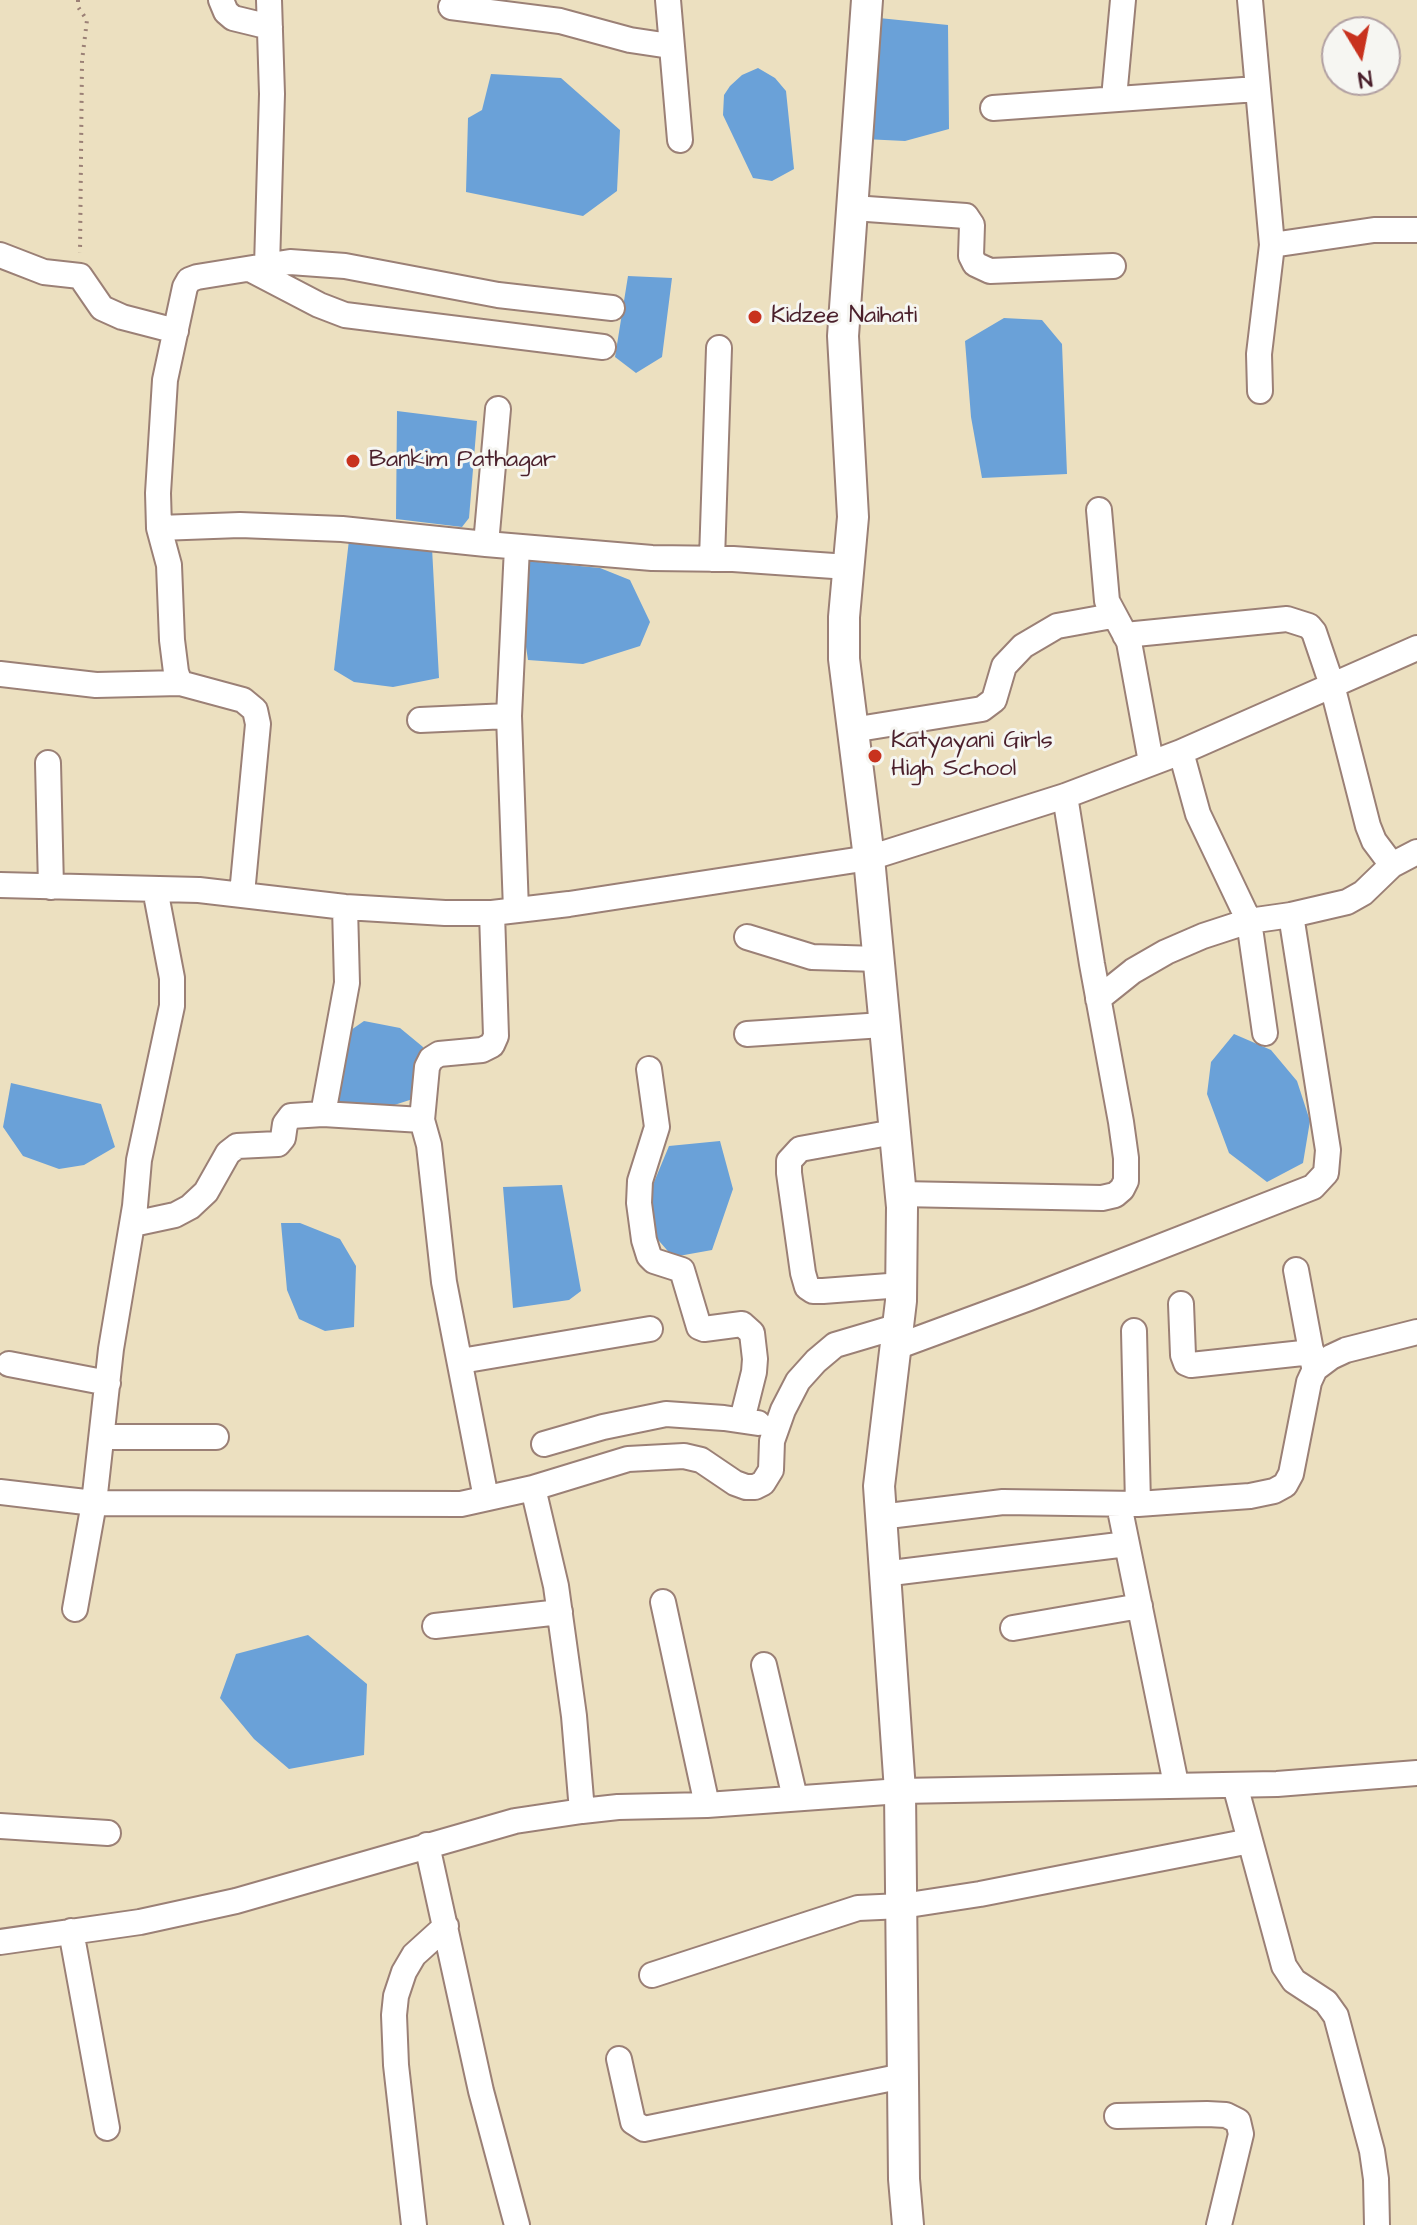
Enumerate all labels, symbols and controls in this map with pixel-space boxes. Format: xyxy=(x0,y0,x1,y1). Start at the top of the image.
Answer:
north arrow xyxy=(1321,16,1401,96)
text: N xyxy=(1355,62,1374,95)
place label: Kidzee Naihati xyxy=(771,303,917,331)
marker: Kidzee Naihati xyxy=(746,308,764,326)
place label: Bankim Pathagar xyxy=(369,447,556,475)
marker: Bankim Pathagar xyxy=(344,452,362,470)
place label: Katyayani Girls High School xyxy=(891,728,1053,784)
marker: Katyayani Girls High School xyxy=(866,747,884,765)

